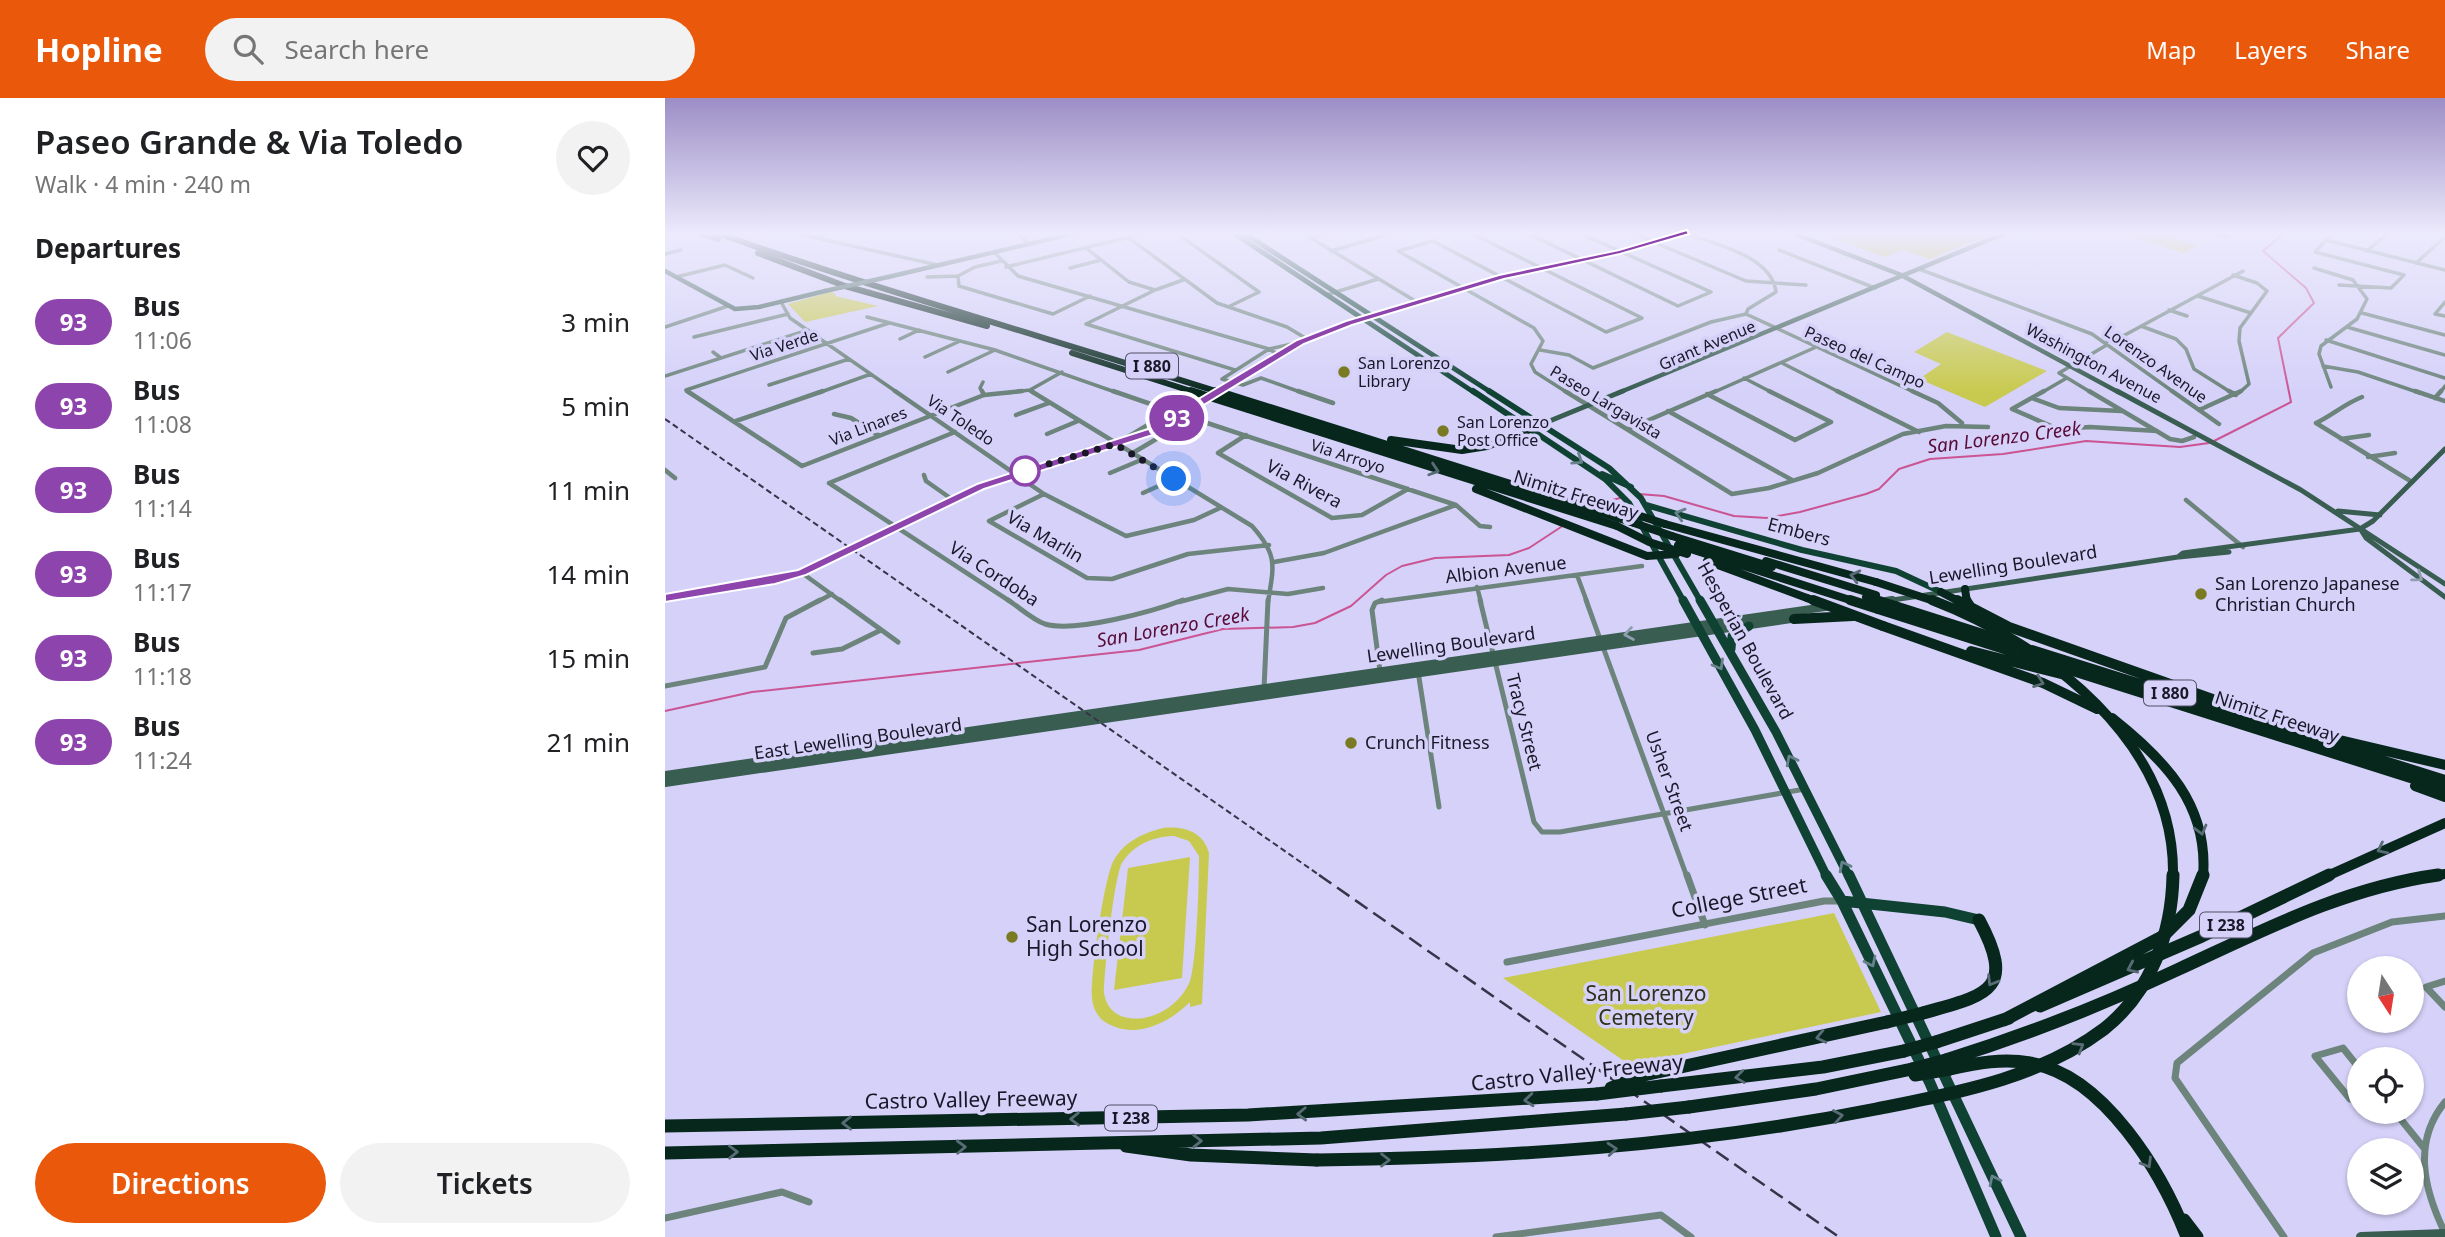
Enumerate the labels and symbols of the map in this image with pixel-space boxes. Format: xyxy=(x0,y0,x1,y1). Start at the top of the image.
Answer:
street label: Grant Avenue xyxy=(1655,315,1759,375)
street label: Washington Avenue xyxy=(2022,318,2166,408)
street label: Lorenzo Avenue xyxy=(2100,320,2212,408)
street label: Paseo del Campo xyxy=(1801,321,1929,393)
street label: Via Verde xyxy=(747,324,821,366)
place label: San Lorenzo Library xyxy=(1358,352,1450,392)
road number: I 880 xyxy=(1126,354,1178,378)
street label: Paseo Largavista xyxy=(1546,360,1666,444)
marker: San Lorenzo Library xyxy=(1336,364,1352,380)
street label: Via Toledo xyxy=(923,389,999,451)
line badge: 93 xyxy=(1145,395,1209,441)
street label: Via Linares xyxy=(826,401,910,451)
place label: San Lorenzo Post Office xyxy=(1457,411,1549,451)
water label: San Lorenzo Creek xyxy=(1926,415,2083,459)
marker: San Lorenzo Post Office xyxy=(1435,423,1451,439)
street label: Via Arroyo xyxy=(1308,434,1388,478)
one-way arrow xyxy=(1571,452,1584,465)
street label: Via Rivera xyxy=(1262,453,1347,513)
unlabelled marker xyxy=(1010,456,1040,486)
your location xyxy=(1156,461,1191,496)
one-way arrow xyxy=(1428,461,1440,476)
street label: Nimitz Freeway xyxy=(1511,464,1642,525)
street label: Via Marlin xyxy=(1003,505,1088,568)
one-way arrow xyxy=(1674,508,1686,523)
street label: Embers xyxy=(1765,511,1833,551)
street label: Via Cordoba xyxy=(945,535,1044,611)
street label: Lewelling Boulevard xyxy=(1927,539,2099,589)
street label: Albion Avenue xyxy=(1444,550,1568,588)
street label: Hesperian Boulevard xyxy=(1693,557,1799,724)
one-way arrow xyxy=(2410,568,2423,581)
one-way arrow xyxy=(1849,570,1861,584)
place label: San Lorenzo Japanese Christian Church xyxy=(2215,571,2400,616)
marker: San Lorenzo Japanese Christian Church xyxy=(2193,586,2209,602)
water label: San Lorenzo Creek xyxy=(1095,601,1252,653)
street label: Lewelling Boulevard xyxy=(1365,620,1537,668)
one-way arrow xyxy=(1623,626,1634,641)
one-way arrow xyxy=(1711,657,1724,670)
street label: Tracy Street xyxy=(1501,671,1549,773)
one-way arrow xyxy=(2033,674,2045,688)
road number: I 880 xyxy=(2144,680,2196,706)
street label: Nimitz Freeway xyxy=(2212,685,2343,748)
street label: East Lewelling Boulevard xyxy=(752,712,963,764)
street label: Usher Street xyxy=(1641,727,1699,835)
place label: Crunch Fitness xyxy=(1365,730,1490,754)
marker: Crunch Fitness xyxy=(1343,735,1359,751)
one-way arrow xyxy=(1785,755,1799,768)
one-way arrow xyxy=(2192,824,2207,836)
one-way arrow xyxy=(2377,841,2389,855)
one-way arrow xyxy=(1839,861,1853,873)
street label: College Street xyxy=(1669,870,1809,924)
place label: San Lorenzo High School xyxy=(1026,910,1147,962)
road number: I 238 xyxy=(2200,912,2252,938)
marker: San Lorenzo High School xyxy=(1004,929,1020,945)
one-way arrow xyxy=(1863,955,1877,967)
north arrow xyxy=(2347,956,2424,1032)
one-way arrow xyxy=(2127,960,2140,974)
one-way arrow xyxy=(1987,973,2000,986)
park label: San Lorenzo Cemetery xyxy=(1585,979,1707,1031)
one-way arrow xyxy=(1815,1029,1827,1043)
one-way arrow xyxy=(2071,1042,2084,1055)
street label: Castro Valley Freeway xyxy=(1470,1047,1685,1097)
one-way arrow xyxy=(1734,1069,1745,1084)
street label: Castro Valley Freeway xyxy=(864,1083,1078,1115)
one-way arrow xyxy=(1523,1092,1534,1107)
road number: I 238 xyxy=(1105,1106,1157,1130)
one-way arrow xyxy=(1296,1107,1307,1122)
one-way arrow xyxy=(1832,1110,1844,1125)
one-way arrow xyxy=(1069,1111,1079,1127)
one-way arrow xyxy=(842,1115,853,1130)
one-way arrow xyxy=(1192,1133,1203,1149)
one-way arrow xyxy=(955,1139,966,1154)
one-way arrow xyxy=(1607,1141,1618,1156)
one-way arrow xyxy=(728,1144,739,1160)
one-way arrow xyxy=(1381,1152,1391,1168)
one-way arrow xyxy=(2139,1155,2152,1168)
one-way arrow xyxy=(1988,1175,2002,1187)

